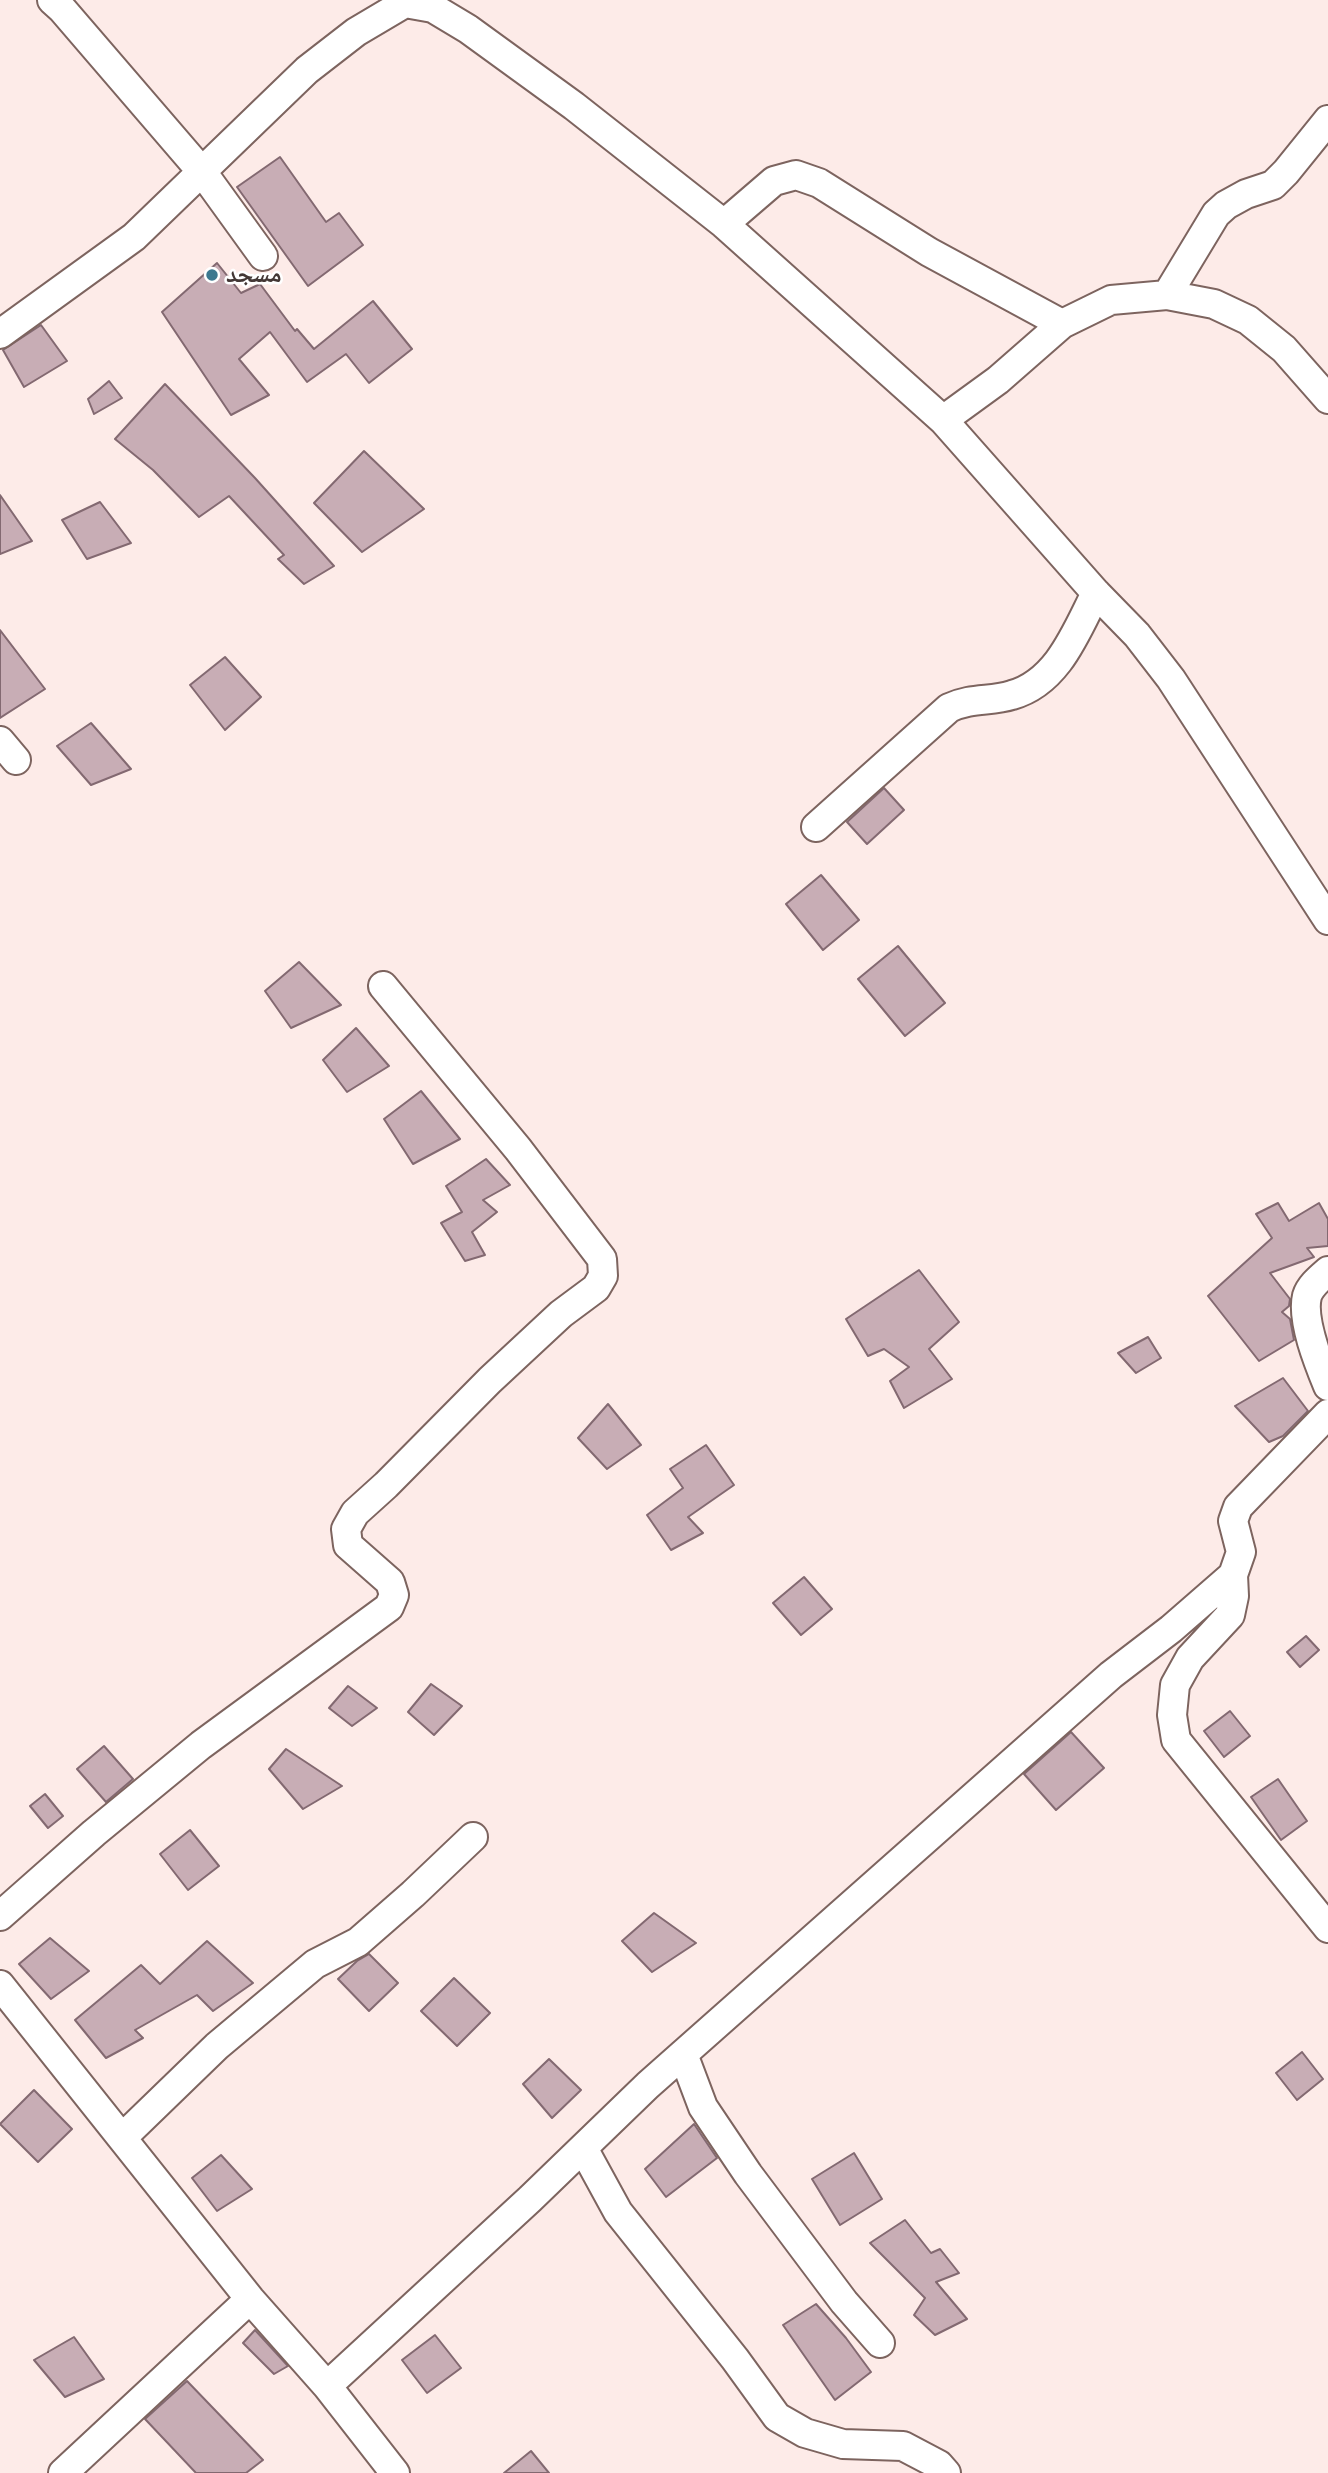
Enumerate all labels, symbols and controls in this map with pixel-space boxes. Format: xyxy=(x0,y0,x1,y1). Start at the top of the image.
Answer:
place label: مسجد xyxy=(226,261,281,289)
marker: مسجد xyxy=(204,267,220,283)

